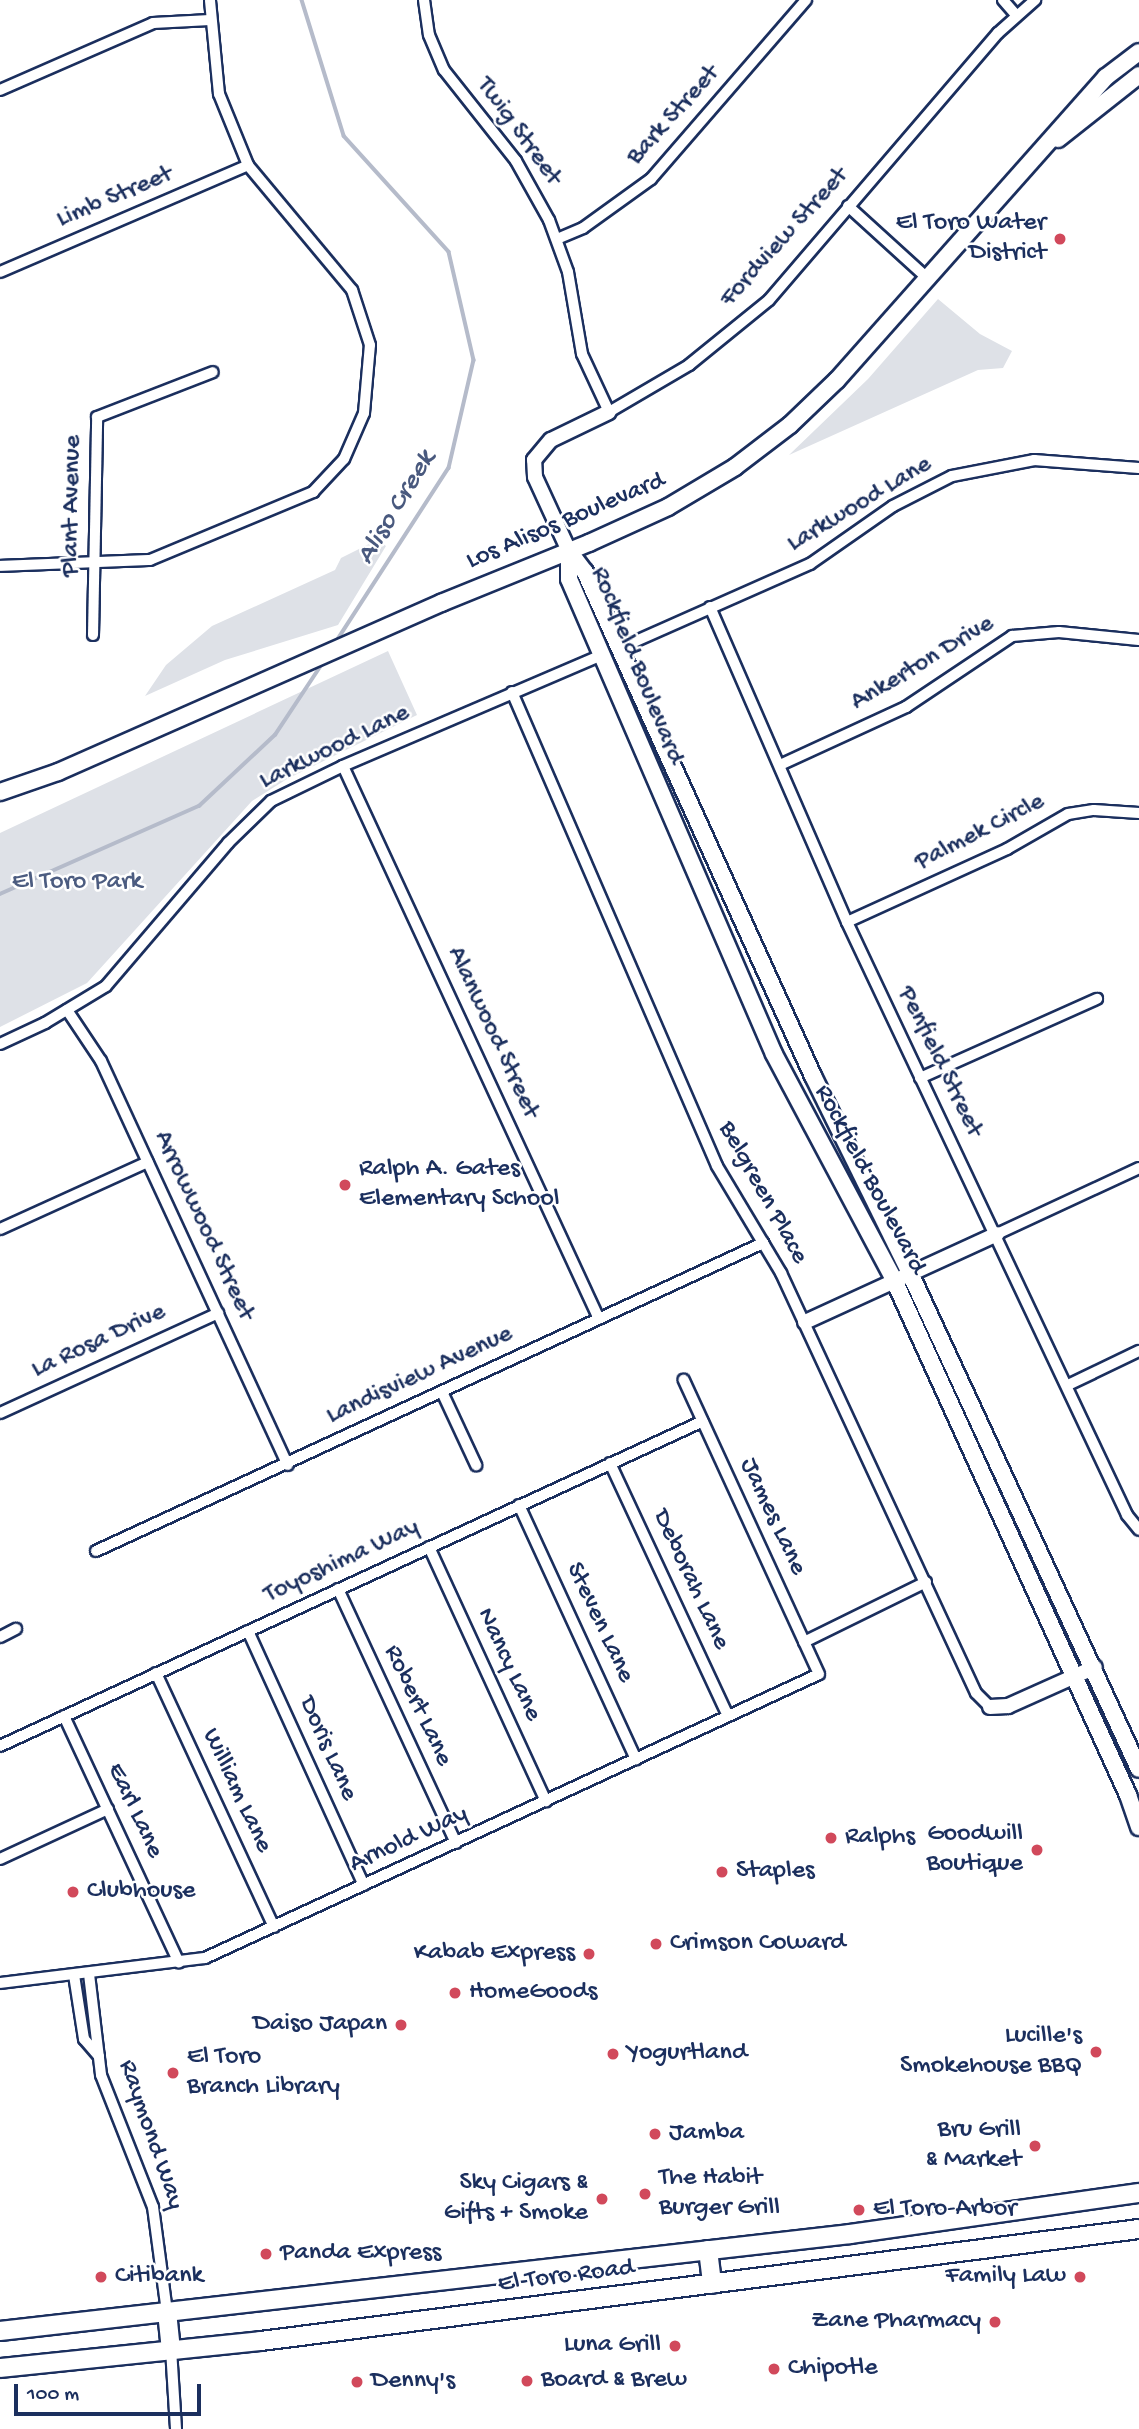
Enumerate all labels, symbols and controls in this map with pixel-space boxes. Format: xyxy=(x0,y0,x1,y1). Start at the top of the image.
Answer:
street label: Bark Street xyxy=(621,59,727,173)
street label: Twig Street xyxy=(468,72,568,192)
street label: Limb Street xyxy=(52,160,178,236)
street label: Fordview Street xyxy=(714,162,856,314)
place label: El Toro Water District xyxy=(896,208,1046,270)
marker: El Toro Water District xyxy=(1052,231,1068,247)
street label: Plant Avenue xyxy=(56,435,90,577)
water label: Aliso Creek xyxy=(350,445,444,571)
street label: Larkwood Lane xyxy=(782,450,938,560)
street label: Los Alisos Boulevard xyxy=(462,466,670,578)
street label: Rockfield Boulevard xyxy=(582,563,690,769)
street label: Ankerton Drive xyxy=(846,609,1000,719)
street label: Larkwood Lane xyxy=(255,698,415,798)
street label: Palmek Circle xyxy=(910,787,1050,879)
park label: El Toro Park xyxy=(12,867,142,899)
street label: Alanwood Street xyxy=(439,942,545,1124)
street label: Penfield Street xyxy=(889,982,989,1142)
street label: Rockfield Boulevard xyxy=(806,1080,932,1280)
street label: Belgreen Place xyxy=(710,1116,814,1270)
street label: Arrowwood Street xyxy=(145,1126,261,1326)
place label: Ralph A. Gates Elementary School xyxy=(359,1154,559,1216)
marker: Ralph A. Gates Elementary School xyxy=(337,1177,353,1193)
street label: La Rosa Drive xyxy=(27,1297,171,1387)
street label: Landisview Avenue xyxy=(322,1319,518,1433)
street label: James Lane xyxy=(731,1454,813,1580)
street label: Deborah Lane xyxy=(644,1505,736,1655)
street label: Toyoshima Way xyxy=(260,1512,424,1612)
street label: Steven Lane xyxy=(558,1558,640,1688)
street label: Nancy Lane xyxy=(468,1603,548,1727)
street label: Robert Lane xyxy=(375,1641,459,1771)
street label: Doris Lane xyxy=(290,1692,364,1806)
street label: William Lane xyxy=(194,1724,278,1858)
street label: Earl Lane xyxy=(98,1758,170,1864)
street label: Arnold Way xyxy=(345,1799,473,1881)
place label: Goodwill Boutique xyxy=(927,1819,1023,1881)
place label: Ralphs xyxy=(845,1822,915,1854)
marker: Ralphs xyxy=(823,1830,839,1846)
marker: Goodwill Boutique xyxy=(1029,1842,1045,1858)
place label: Staples xyxy=(736,1856,815,1888)
marker: Staples xyxy=(714,1864,730,1880)
place label: Clubhouse xyxy=(87,1876,195,1908)
marker: Clubhouse xyxy=(65,1884,81,1900)
place label: Crimson Coward xyxy=(670,1928,846,1960)
marker: Crimson Coward xyxy=(648,1936,664,1952)
place label: Kabab Express xyxy=(414,1938,575,1970)
marker: Kabab Express xyxy=(581,1946,597,1962)
place label: HomeGoods xyxy=(469,1977,597,2009)
marker: HomeGoods xyxy=(447,1985,463,2001)
place label: Daiso Japan xyxy=(253,2009,387,2041)
marker: Daiso Japan xyxy=(393,2017,409,2033)
place label: Lucille's Smokehouse BBQ xyxy=(900,2021,1082,2082)
place label: Yogurtland xyxy=(627,2038,747,2070)
place label: El Toro Branch Library xyxy=(187,2042,340,2104)
marker: Lucille's Smokehouse BBQ xyxy=(1088,2044,1104,2060)
marker: Yogurtland xyxy=(605,2046,621,2062)
street label: Raymond Way xyxy=(110,2056,190,2214)
marker: El Toro Branch Library xyxy=(165,2065,181,2081)
place label: Bru Grill & Market xyxy=(926,2115,1021,2176)
place label: Jamba xyxy=(669,2118,744,2150)
marker: Jamba xyxy=(647,2126,663,2142)
marker: Bru Grill & Market xyxy=(1027,2138,1043,2154)
place label: The Habit Burger Grill xyxy=(659,2163,780,2224)
place label: Sky Cigars & Gifts + Smoke xyxy=(444,2168,588,2230)
marker: The Habit Burger Grill xyxy=(637,2186,653,2202)
marker: Sky Cigars & Gifts + Smoke xyxy=(594,2191,610,2207)
place label: El Toro-Arbor xyxy=(873,2194,1016,2226)
marker: El Toro-Arbor xyxy=(851,2202,867,2218)
place label: Panda Express xyxy=(280,2238,441,2270)
marker: Panda Express xyxy=(258,2246,274,2262)
street label: El Toro Road xyxy=(496,2253,636,2301)
place label: Citibank xyxy=(115,2261,203,2293)
place label: Family Law xyxy=(945,2261,1066,2293)
marker: Citibank xyxy=(93,2269,109,2285)
marker: Family Law xyxy=(1072,2269,1088,2285)
place label: Zane Pharmacy xyxy=(811,2306,981,2338)
marker: Zane Pharmacy xyxy=(987,2314,1003,2330)
place label: Luna Grill xyxy=(564,2330,661,2362)
marker: Luna Grill xyxy=(667,2338,683,2354)
place label: Chipotle xyxy=(788,2353,878,2385)
marker: Chipotle xyxy=(766,2361,782,2377)
place label: Board & Brew xyxy=(541,2365,687,2397)
place label: Denny's xyxy=(371,2366,455,2398)
scale bar xyxy=(18,2370,205,2414)
marker: Board & Brew xyxy=(519,2373,535,2389)
marker: Denny's xyxy=(349,2374,365,2390)
text: 100 m xyxy=(27,2383,79,2408)

